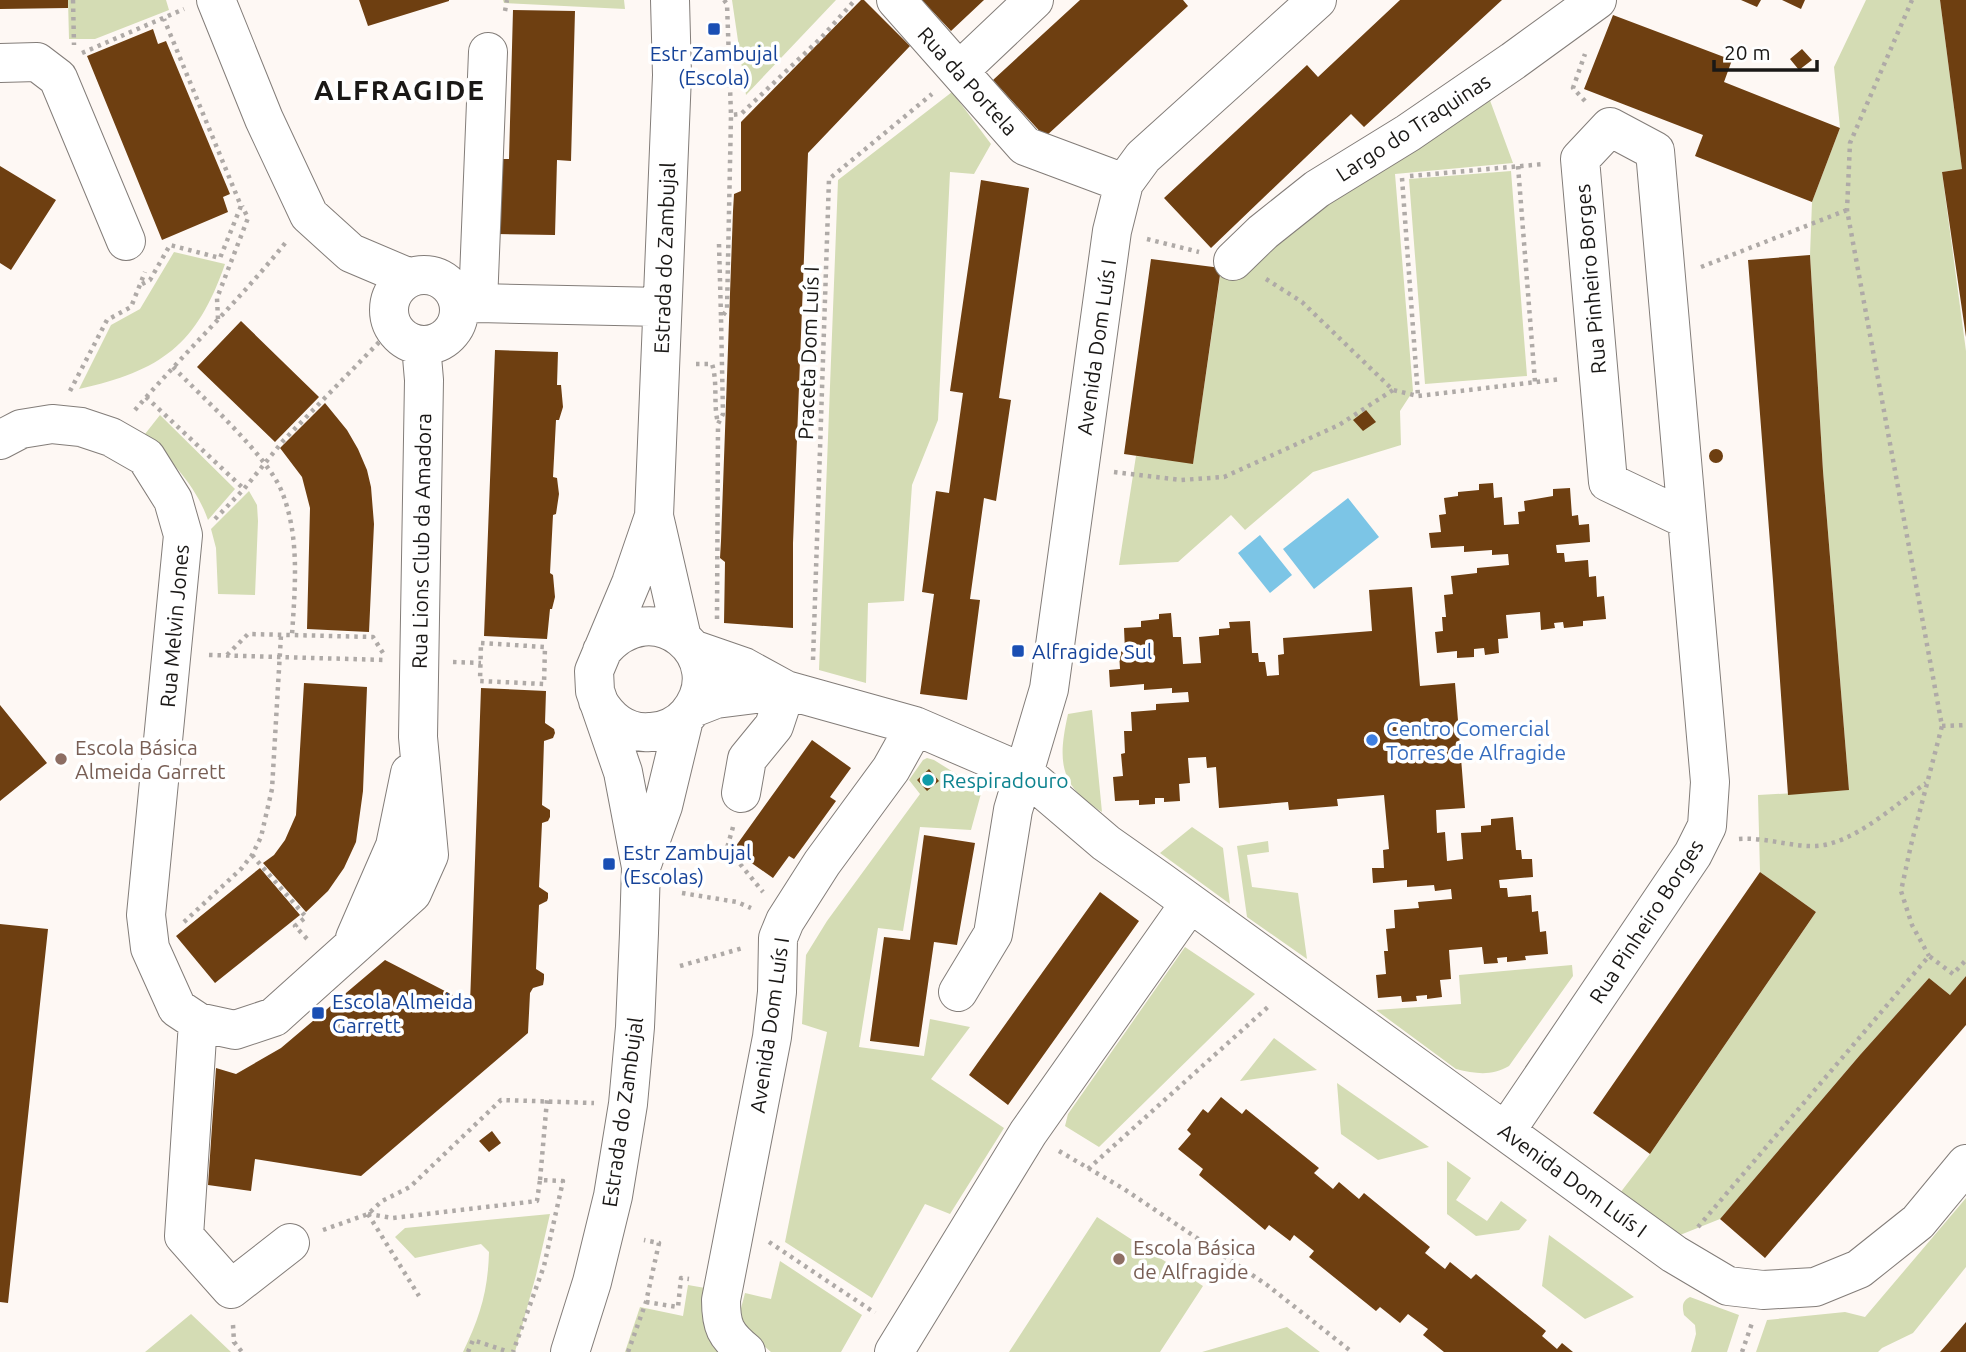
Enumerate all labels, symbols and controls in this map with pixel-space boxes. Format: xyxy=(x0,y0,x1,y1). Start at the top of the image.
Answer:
marker: Estr Zambujal (Escola) xyxy=(706,21,722,37)
street label: Rua da Portela xyxy=(913,22,1023,140)
scale bar xyxy=(1714,28,1817,72)
text: 20 m xyxy=(1724,40,1771,64)
place label: Estr Zambujal (Escola) xyxy=(650,41,778,89)
street label: Largo do Traquinas xyxy=(1331,68,1495,186)
district label: ALFRAGIDE xyxy=(314,74,486,105)
street label: Estrada do Zambujal xyxy=(649,162,679,354)
street label: Rua Pinheiro Borges xyxy=(1570,183,1610,375)
street label: Avenida Dom Luís I xyxy=(1072,258,1120,436)
street label: Praceta Dom Luís I xyxy=(793,266,823,440)
street label: Rua Lions Club da Amadora xyxy=(407,413,435,669)
street label: Rua Melvin Jones xyxy=(155,544,193,708)
place label: Alfragide Sul xyxy=(1032,639,1152,663)
marker: Alfragide Sul xyxy=(1010,643,1026,659)
place label: Centro Comercial Torres de Alfragide xyxy=(1386,716,1566,764)
marker: Centro Comercial Torres de Alfragide xyxy=(1364,732,1380,748)
place label: Escola Básica Almeida Garrett xyxy=(75,735,226,783)
marker: Escola Básica Almeida Garrett xyxy=(53,751,69,767)
place label: Respiradouro xyxy=(942,768,1069,792)
marker: Respiradouro xyxy=(920,772,936,788)
street label: Rua Pinheiro Borges xyxy=(1584,835,1708,1007)
place label: Estr Zambujal (Escolas) xyxy=(623,840,751,888)
marker: Estr Zambujal (Escolas) xyxy=(601,856,617,872)
street label: Avenida Dom Luís I xyxy=(745,936,793,1114)
place label: Escola Almeida Garrett xyxy=(332,989,473,1037)
marker: Escola Almeida Garrett xyxy=(310,1005,326,1021)
street label: Estrada do Zambujal xyxy=(597,1015,647,1209)
street label: Avenida Dom Luís I xyxy=(1494,1118,1652,1242)
place label: Escola Básica de Alfragide xyxy=(1133,1235,1256,1283)
marker: Escola Básica de Alfragide xyxy=(1111,1251,1127,1267)

